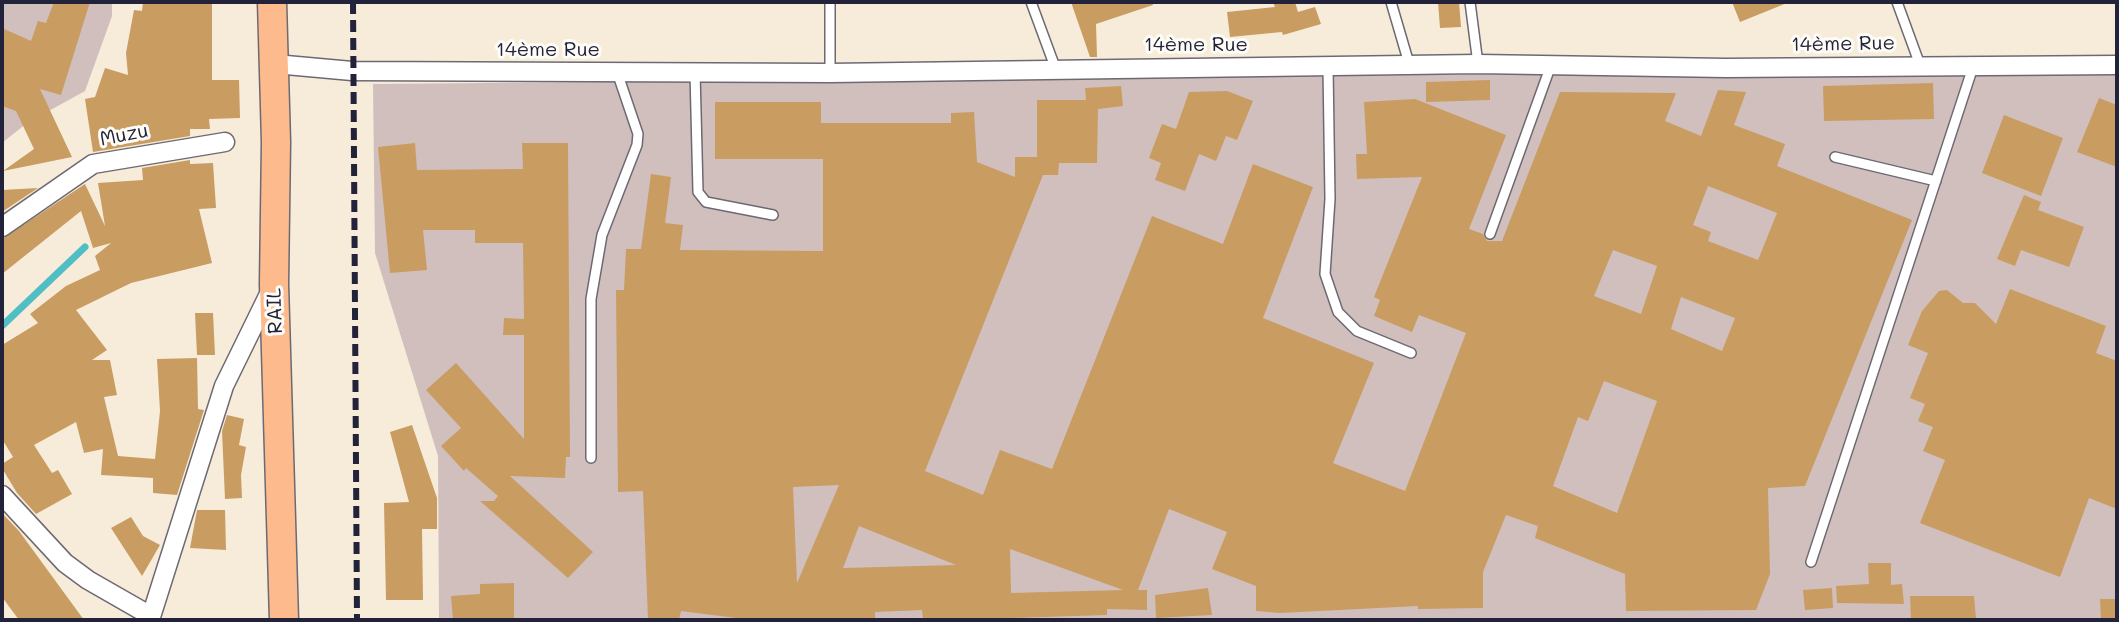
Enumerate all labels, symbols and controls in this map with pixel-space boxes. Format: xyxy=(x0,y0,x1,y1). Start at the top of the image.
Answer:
street label: 14ème Rue xyxy=(1791,31,1895,57)
street label: 14ème Rue xyxy=(1144,33,1248,57)
street label: 14ème Rue xyxy=(496,38,600,62)
street label: Muzu xyxy=(98,119,150,151)
street label: RAIL xyxy=(262,288,288,334)

